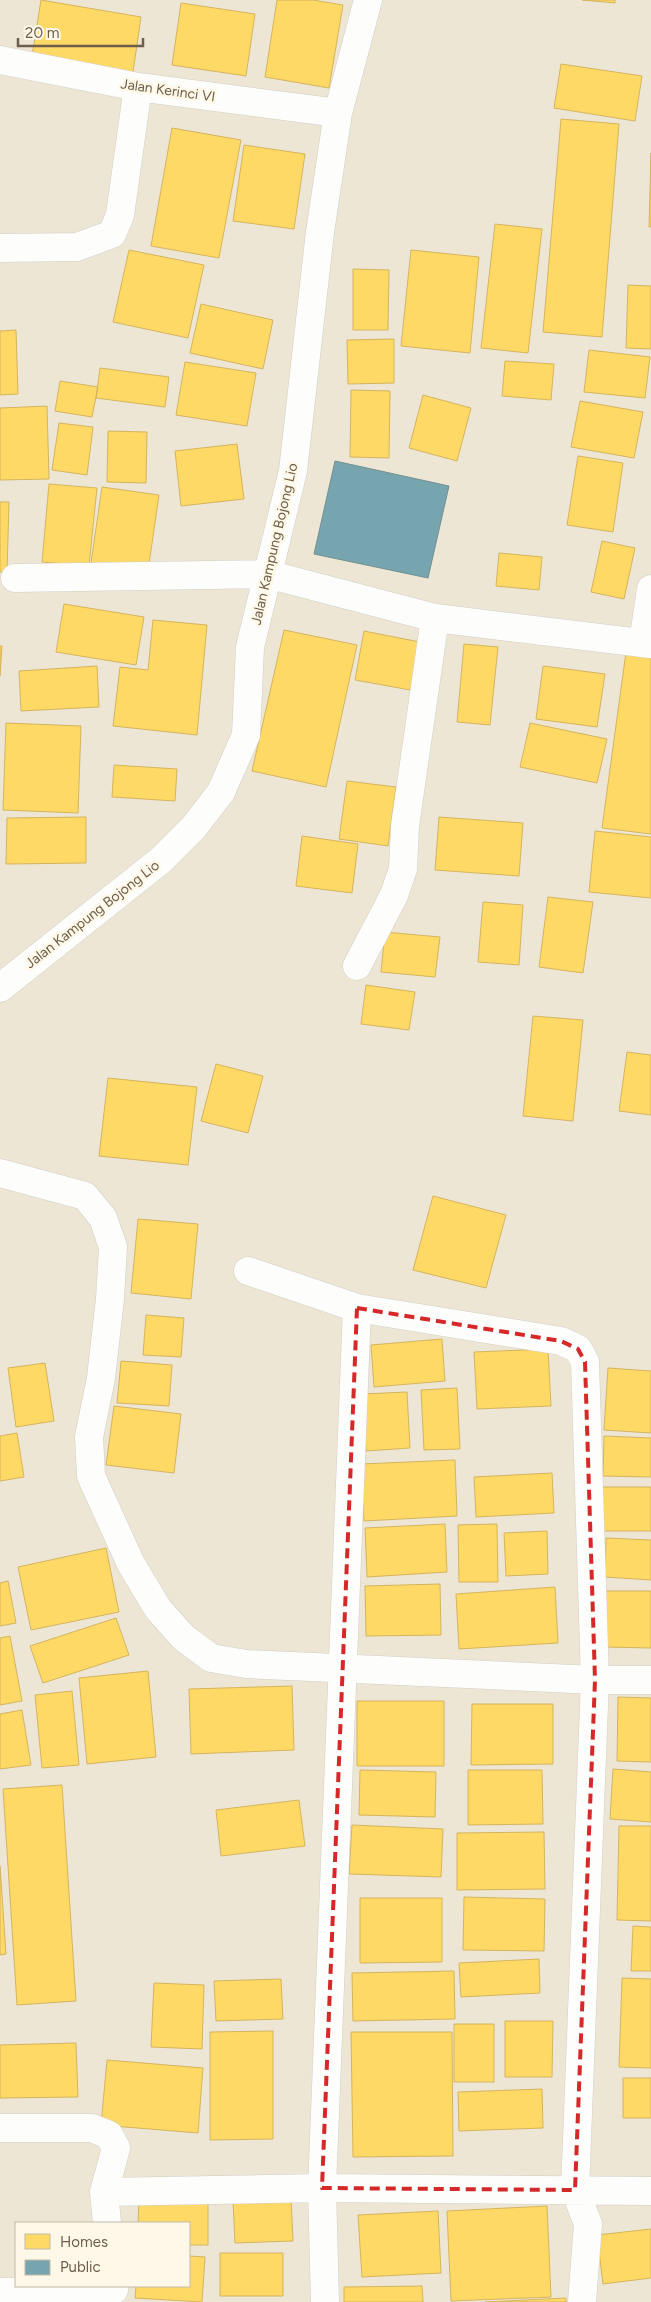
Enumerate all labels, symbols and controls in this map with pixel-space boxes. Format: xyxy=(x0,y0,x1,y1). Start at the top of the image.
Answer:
scale bar xyxy=(18,15,142,47)
text: 20 m xyxy=(25,24,59,42)
street label: Jalan Kerinci VI xyxy=(119,75,216,106)
street label: Jalan Kampung Bojong Lio xyxy=(248,462,301,627)
street label: Jalan Kampung Bojong Lio xyxy=(22,857,163,972)
legend xyxy=(15,2222,190,2287)
text: Homes xyxy=(60,2233,108,2251)
text: Public xyxy=(60,2258,101,2276)

